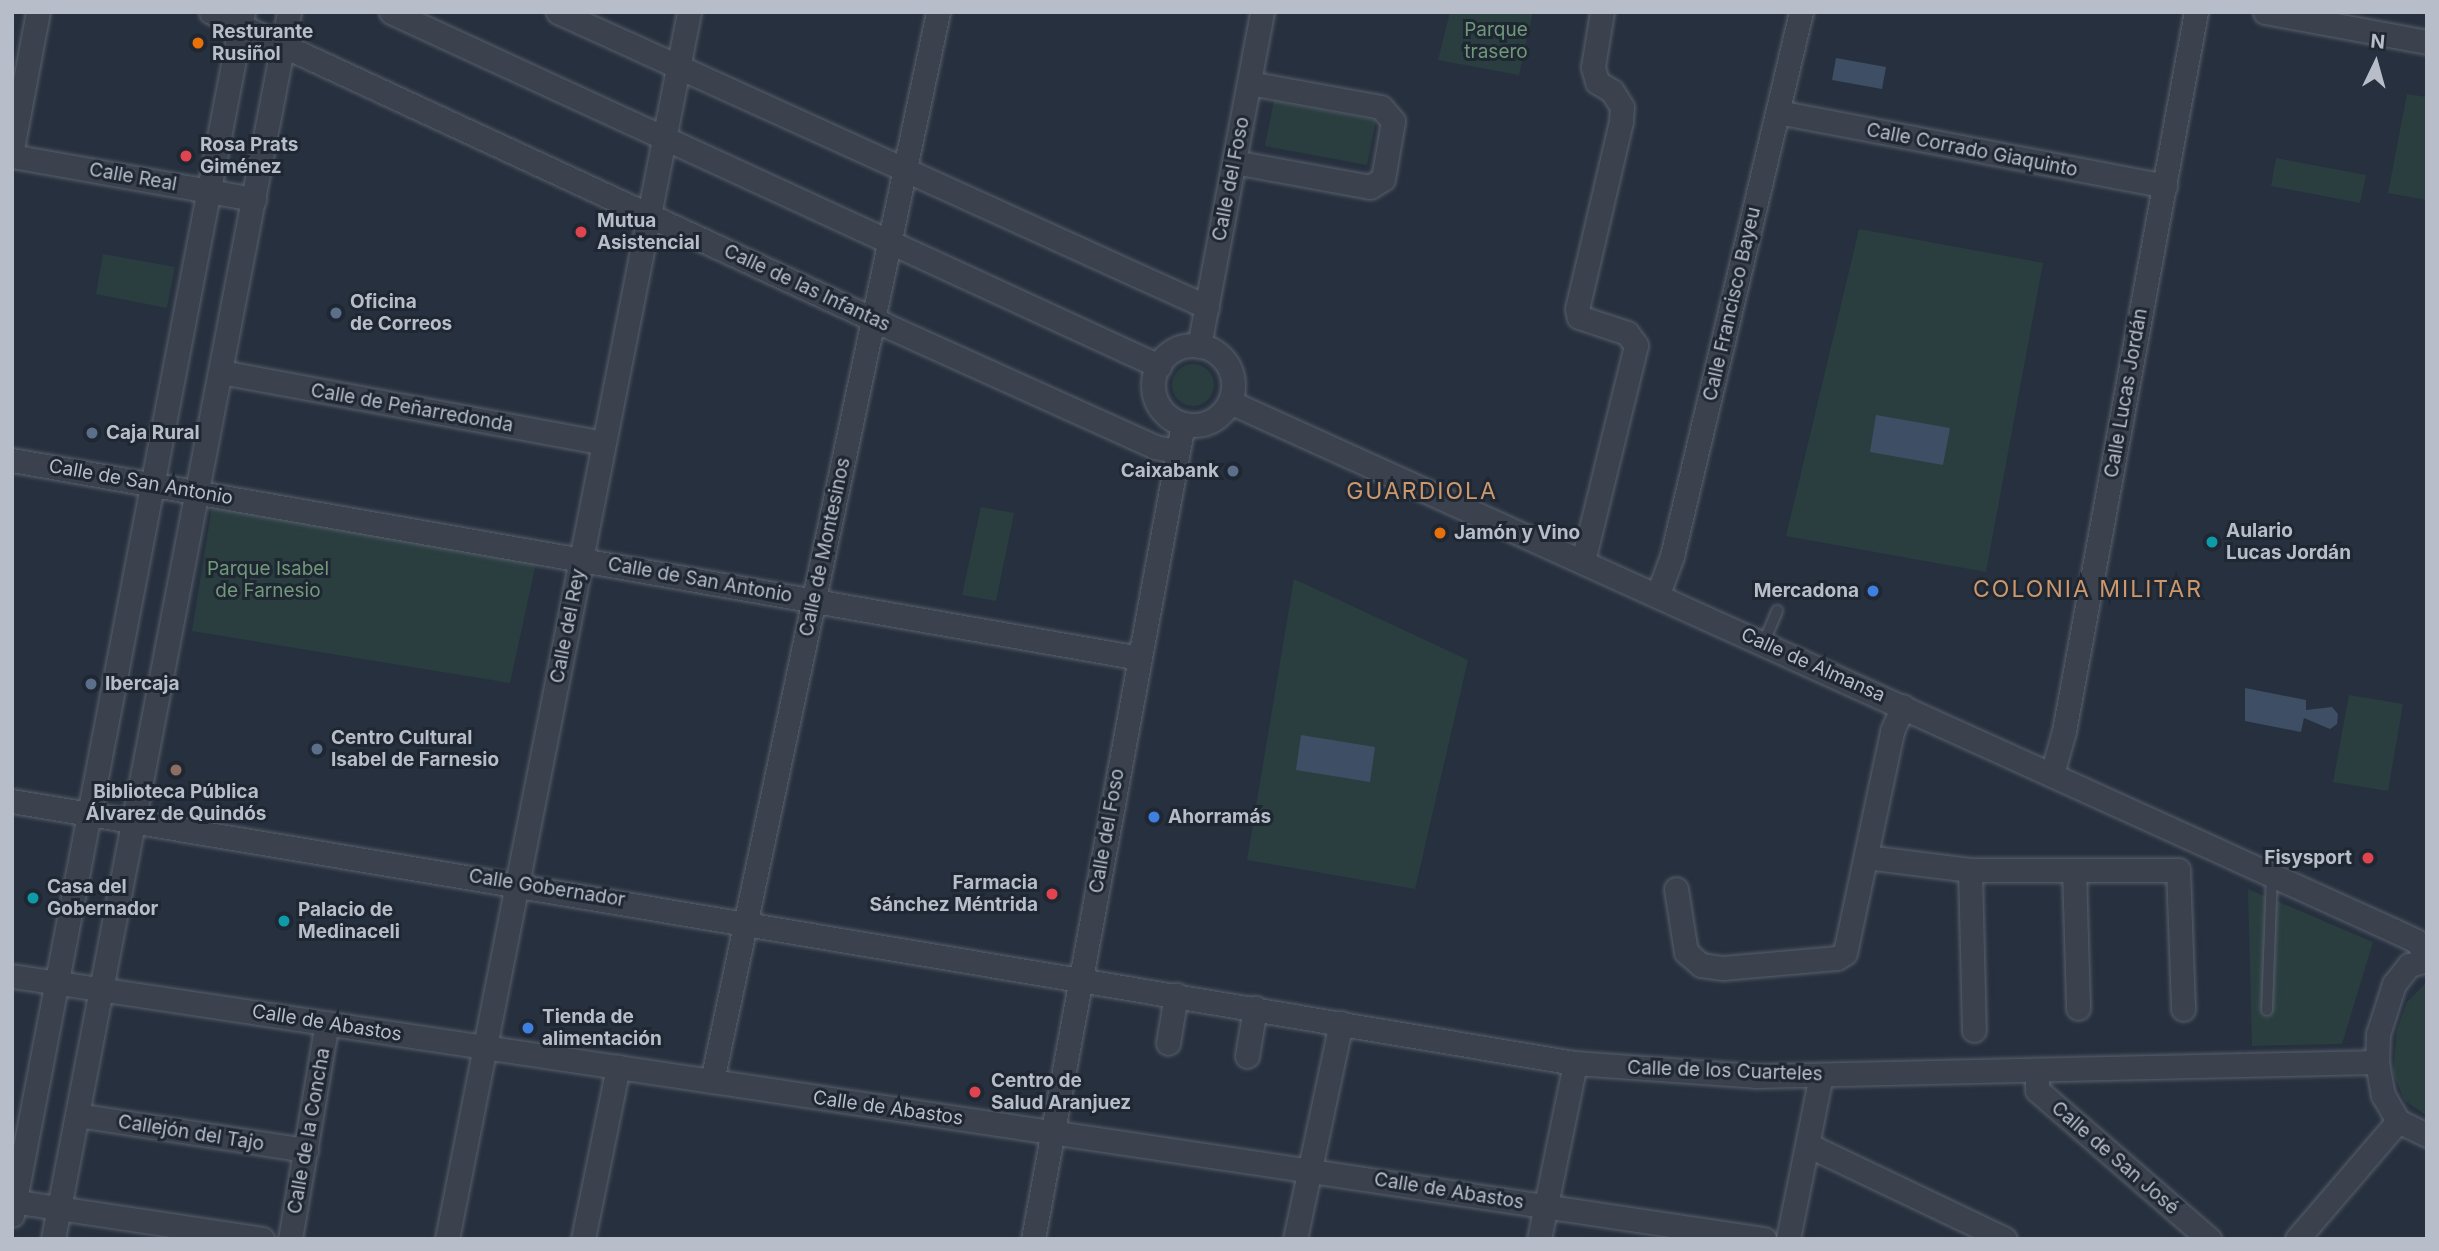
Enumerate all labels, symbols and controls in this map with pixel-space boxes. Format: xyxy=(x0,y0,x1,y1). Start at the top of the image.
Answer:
park label: Parque trasero xyxy=(1464,19,1528,63)
place label: Resturante Rusiñol xyxy=(212,21,313,65)
north arrow xyxy=(2341,28,2411,98)
text: N xyxy=(2370,29,2386,54)
marker: Resturante Rusiñol xyxy=(190,35,206,51)
street label: Calle del Foso xyxy=(1208,115,1254,243)
street label: Calle Corrado Giaquinto xyxy=(1864,118,2080,182)
place label: Rosa Prats Giménez xyxy=(200,134,298,178)
marker: Rosa Prats Giménez xyxy=(178,148,194,164)
street label: Calle Real xyxy=(87,158,179,196)
street label: Calle Francisco Bayeu xyxy=(1699,205,1765,403)
place label: Mutua Asistencial xyxy=(597,210,700,254)
marker: Mutua Asistencial xyxy=(571,222,591,242)
street label: Calle de las Infantas xyxy=(720,239,894,337)
place label: Oficina de Correos xyxy=(350,291,452,335)
marker: Oficina de Correos xyxy=(328,305,344,321)
street label: Calle Lucas Jordán xyxy=(2100,306,2152,480)
street label: Calle de Peñarredonda xyxy=(309,379,515,437)
place label: Caja Rural xyxy=(106,422,200,444)
marker: Caja Rural xyxy=(84,425,100,441)
street label: Calle de San Antonio xyxy=(47,455,235,509)
street label: Calle de Montesinos xyxy=(795,455,855,639)
place label: Caixabank xyxy=(1121,460,1219,482)
marker: Caixabank xyxy=(1225,463,1241,479)
district label: GUARDIOLA xyxy=(1347,477,1497,505)
place label: Aulario Lucas Jordán xyxy=(2226,520,2351,564)
place label: Jamón y Vino xyxy=(1454,522,1580,544)
marker: Jamón y Vino xyxy=(1432,525,1448,541)
marker: Aulario Lucas Jordán xyxy=(2204,534,2220,550)
street label: Calle de San Antonio xyxy=(606,553,794,607)
park label: Parque Isabel de Farnesio xyxy=(207,558,329,602)
street label: Calle del Rey xyxy=(546,567,590,685)
district label: COLONIA MILITAR xyxy=(1975,575,2201,603)
place label: Mercadona xyxy=(1754,580,1859,602)
marker: Mercadona xyxy=(1865,583,1881,599)
street label: Calle de Almansa xyxy=(1737,623,1889,707)
place label: Ibercaja xyxy=(105,673,179,695)
marker: Ibercaja xyxy=(83,676,99,692)
place label: Centro Cultural Isabel de Farnesio xyxy=(331,727,499,771)
marker: Centro Cultural Isabel de Farnesio xyxy=(309,741,325,757)
marker: Biblioteca Pública Álvarez de Quindós xyxy=(168,762,184,778)
street label: Calle del Foso xyxy=(1085,767,1129,895)
place label: Biblioteca Pública Álvarez de Quindós xyxy=(86,781,266,825)
place label: Ahorramás xyxy=(1168,806,1271,828)
marker: Ahorramás xyxy=(1146,809,1162,825)
place label: Fisysport xyxy=(2264,847,2352,869)
marker: Fisysport xyxy=(2358,848,2378,868)
street label: Calle Gobernador xyxy=(467,864,627,912)
place label: Farmacia Sánchez Méntrida xyxy=(870,872,1038,916)
place label: Casa del Gobernador xyxy=(47,876,158,920)
marker: Farmacia Sánchez Méntrida xyxy=(1044,886,1060,902)
marker: Casa del Gobernador xyxy=(25,890,41,906)
place label: Palacio de Medinaceli xyxy=(298,899,400,943)
marker: Palacio de Medinaceli xyxy=(276,913,292,929)
street label: Calle de Abastos xyxy=(250,1000,404,1046)
place label: Tienda de alimentación xyxy=(542,1006,662,1050)
marker: Tienda de alimentación xyxy=(520,1020,536,1036)
street label: Calle de la Concha xyxy=(283,1046,335,1216)
street label: Calle de los Cuarteles xyxy=(1627,1056,1823,1086)
place label: Centro de Salud Aranjuez xyxy=(991,1070,1131,1114)
marker: Centro de Salud Aranjuez xyxy=(965,1082,985,1102)
street label: Calle de Abastos xyxy=(811,1086,965,1130)
street label: Calle de San José xyxy=(2047,1097,2183,1219)
street label: Callejón del Tajo xyxy=(116,1110,266,1156)
street label: Calle de Abastos xyxy=(1372,1168,1526,1214)

